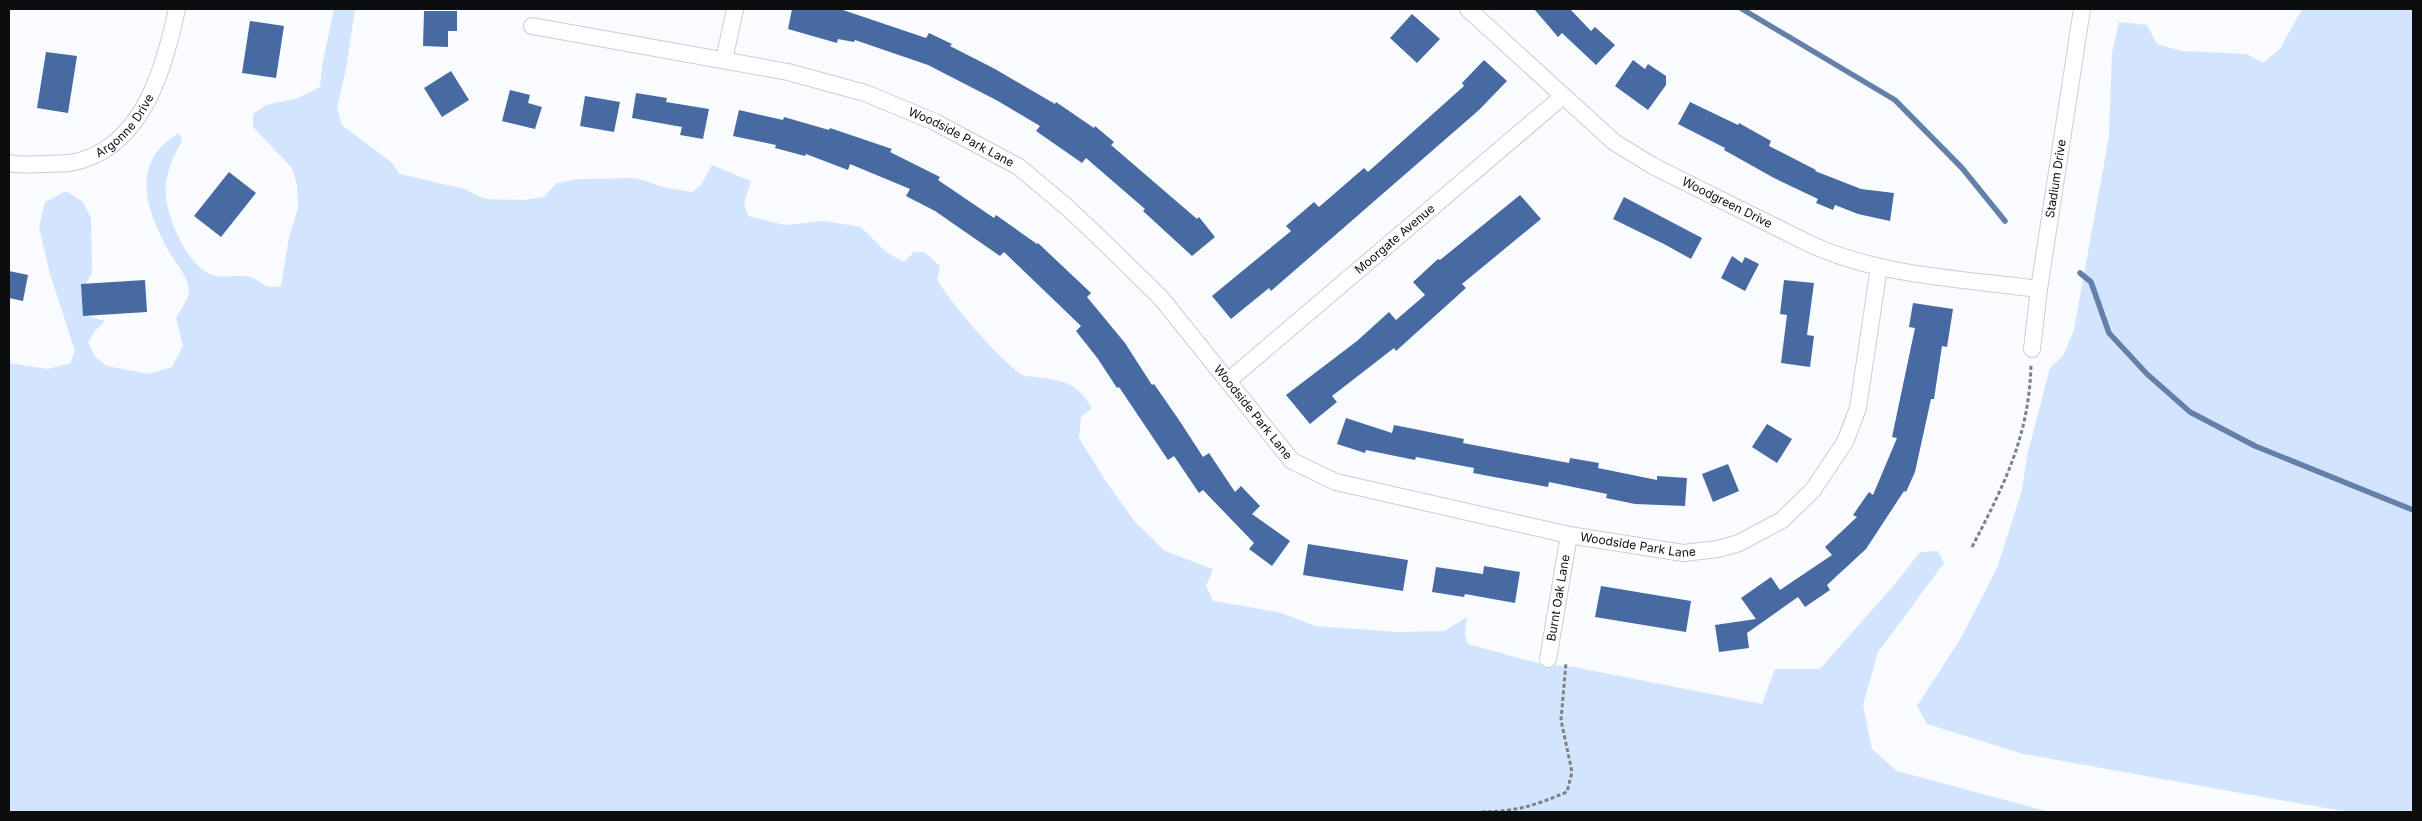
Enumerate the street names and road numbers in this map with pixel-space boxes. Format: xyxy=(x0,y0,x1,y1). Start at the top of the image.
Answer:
street label: Argonne Drive xyxy=(93,91,157,160)
street label: Woodside Park Lane xyxy=(906,104,1017,170)
street label: Stadium Drive xyxy=(2042,138,2069,219)
street label: Woodgreen Drive xyxy=(1680,174,1775,231)
street label: Moorgate Avenue xyxy=(1352,201,1437,277)
street label: Woodside Park Lane xyxy=(1211,362,1296,462)
street label: Woodside Park Lane xyxy=(1579,529,1697,560)
street label: Burnt Oak Lane xyxy=(1543,553,1573,642)

